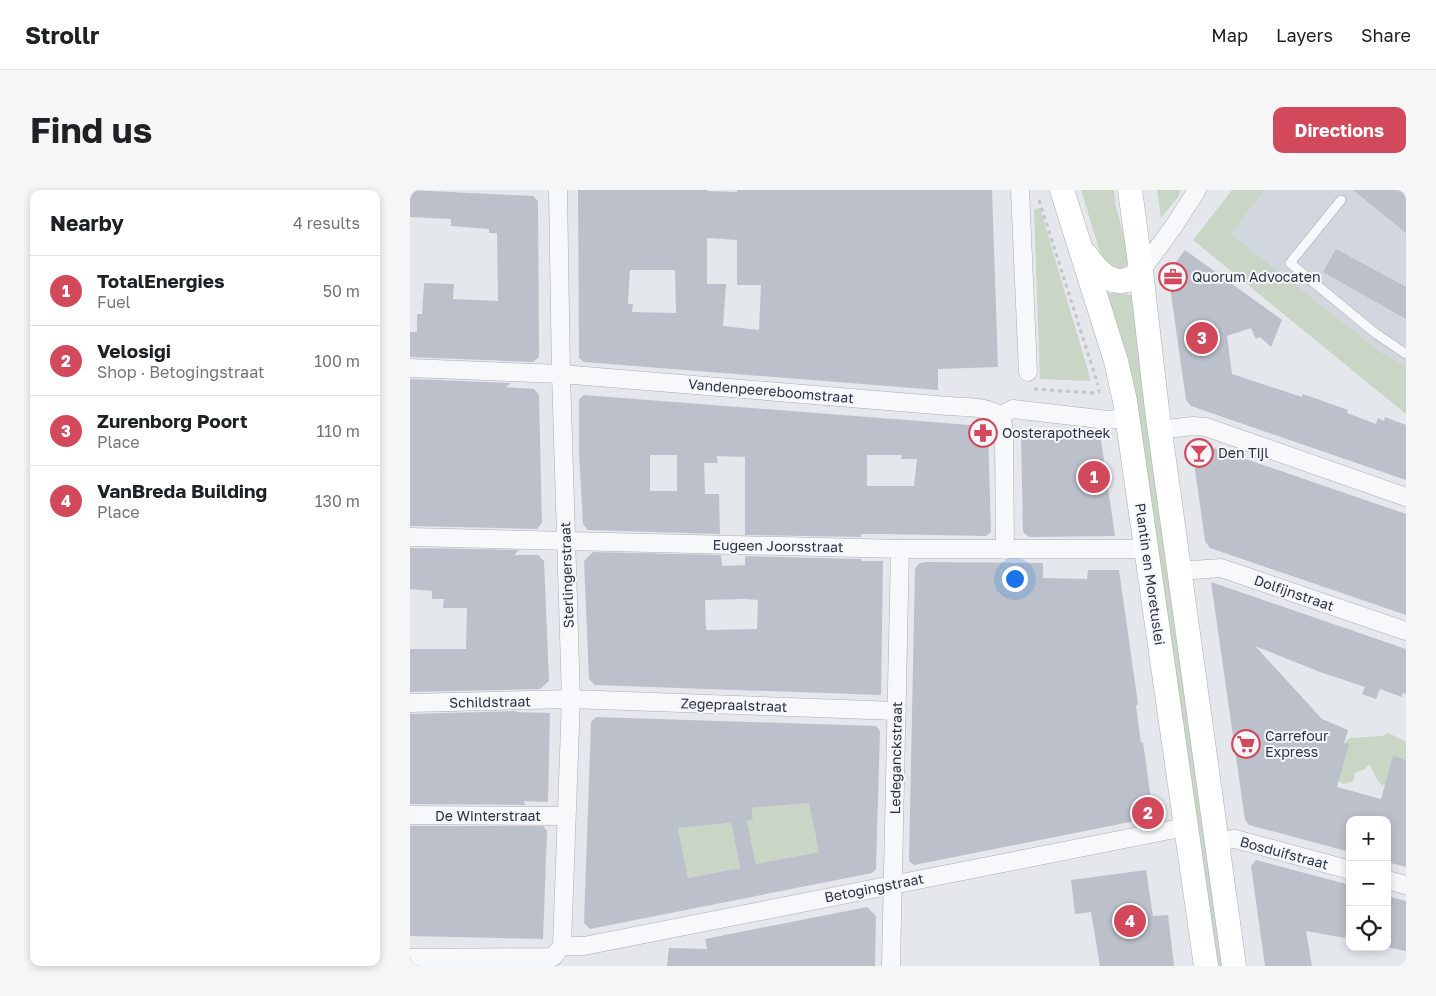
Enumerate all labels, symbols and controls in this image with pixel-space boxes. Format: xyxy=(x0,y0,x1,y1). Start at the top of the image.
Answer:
text: Strollr xyxy=(25,20,99,49)
text: Map xyxy=(1211,24,1248,46)
text: Layers xyxy=(1276,24,1333,46)
text: Share xyxy=(1361,24,1411,46)
button: Directions xyxy=(1273,107,1406,153)
text: Find us xyxy=(30,109,152,151)
text: Nearby xyxy=(50,210,124,236)
text: 4 results xyxy=(293,213,360,233)
office icon: Quorum Advocaten xyxy=(1158,262,1188,292)
place label: Quorum Advocaten xyxy=(1192,268,1321,285)
text: TotalEnergies xyxy=(97,269,225,292)
text: 1 xyxy=(62,281,70,301)
text: 50 m xyxy=(323,281,360,301)
text: Fuel xyxy=(97,292,131,312)
pin: 3 xyxy=(1186,319,1218,357)
text: Velosigi xyxy=(97,339,171,362)
text: 2 xyxy=(61,351,71,371)
text: 100 m xyxy=(314,351,360,371)
text: Shop · Betogingstraat xyxy=(97,362,264,382)
street label: Vandenpeereboomstraat xyxy=(688,375,855,406)
text: Zurenborg Poort xyxy=(97,409,248,432)
pharmacy icon: Oosterapotheek xyxy=(968,418,998,448)
text: 3 xyxy=(61,421,71,441)
text: 110 m xyxy=(316,421,360,441)
place label: Oosterapotheek xyxy=(1002,424,1111,441)
text: Place xyxy=(97,432,140,452)
bar icon: Den Tijl xyxy=(1184,438,1214,468)
place label: Den Tijl xyxy=(1218,444,1269,461)
pin: 1 xyxy=(1078,458,1110,496)
text: VanBreda Building xyxy=(97,479,267,502)
text: 4 xyxy=(61,491,71,511)
text: 130 m xyxy=(315,491,360,511)
text: Place xyxy=(97,502,140,522)
street label: Plantin en Moretuslei xyxy=(1132,502,1169,646)
street label: Sterlingerstraat xyxy=(556,521,577,629)
street label: Eugeen Joorsstraat xyxy=(712,536,844,555)
your location xyxy=(1002,566,1028,592)
street label: Dolfijnstraat xyxy=(1252,571,1336,614)
street label: Schildstraat xyxy=(449,692,531,711)
street label: Zegepraalstraat xyxy=(680,694,788,715)
street label: Ledeganckstraat xyxy=(886,701,905,815)
place label: Carrefour Express xyxy=(1265,727,1329,760)
supermarket icon: Carrefour Express xyxy=(1231,729,1261,759)
pin: 2 xyxy=(1132,794,1164,832)
street label: De Winterstraat xyxy=(435,807,541,824)
map controls xyxy=(1346,816,1391,951)
button: + xyxy=(1346,816,1391,861)
street label: Bosduifstraat xyxy=(1238,833,1330,872)
button: − xyxy=(1346,861,1391,906)
street label: Betogingstraat xyxy=(823,870,925,905)
pin: 4 xyxy=(1114,902,1146,940)
button: locate xyxy=(1346,906,1391,951)

